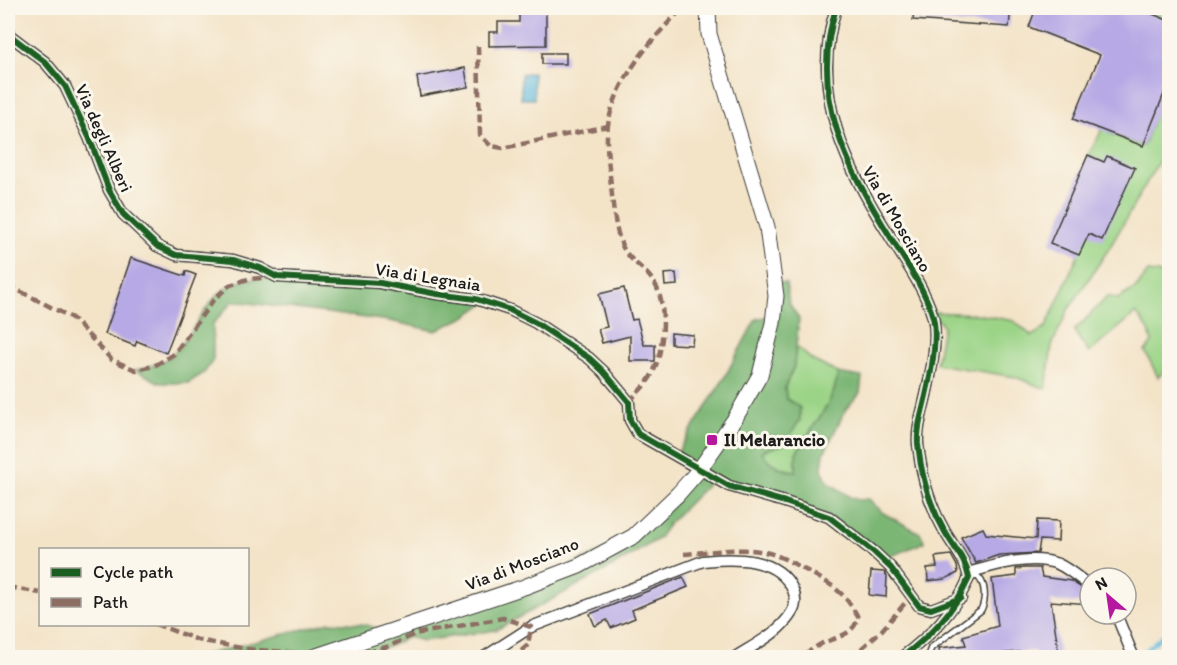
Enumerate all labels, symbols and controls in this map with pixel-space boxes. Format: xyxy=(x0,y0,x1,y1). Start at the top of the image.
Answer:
street label: Via degli Alberi xyxy=(70,81,138,195)
street label: Via di Mosciano xyxy=(858,162,936,276)
street label: Via di Legnaia xyxy=(374,258,483,296)
place label: Il Melarancio xyxy=(724,429,825,451)
marker: Il Melarancio xyxy=(705,433,719,447)
street label: Via di Mosciano xyxy=(462,532,582,596)
legend xyxy=(39,548,249,626)
text: Cycle path xyxy=(93,561,174,583)
north arrow xyxy=(1078,566,1138,626)
text: N xyxy=(1092,572,1110,594)
text: Path xyxy=(93,591,128,613)

